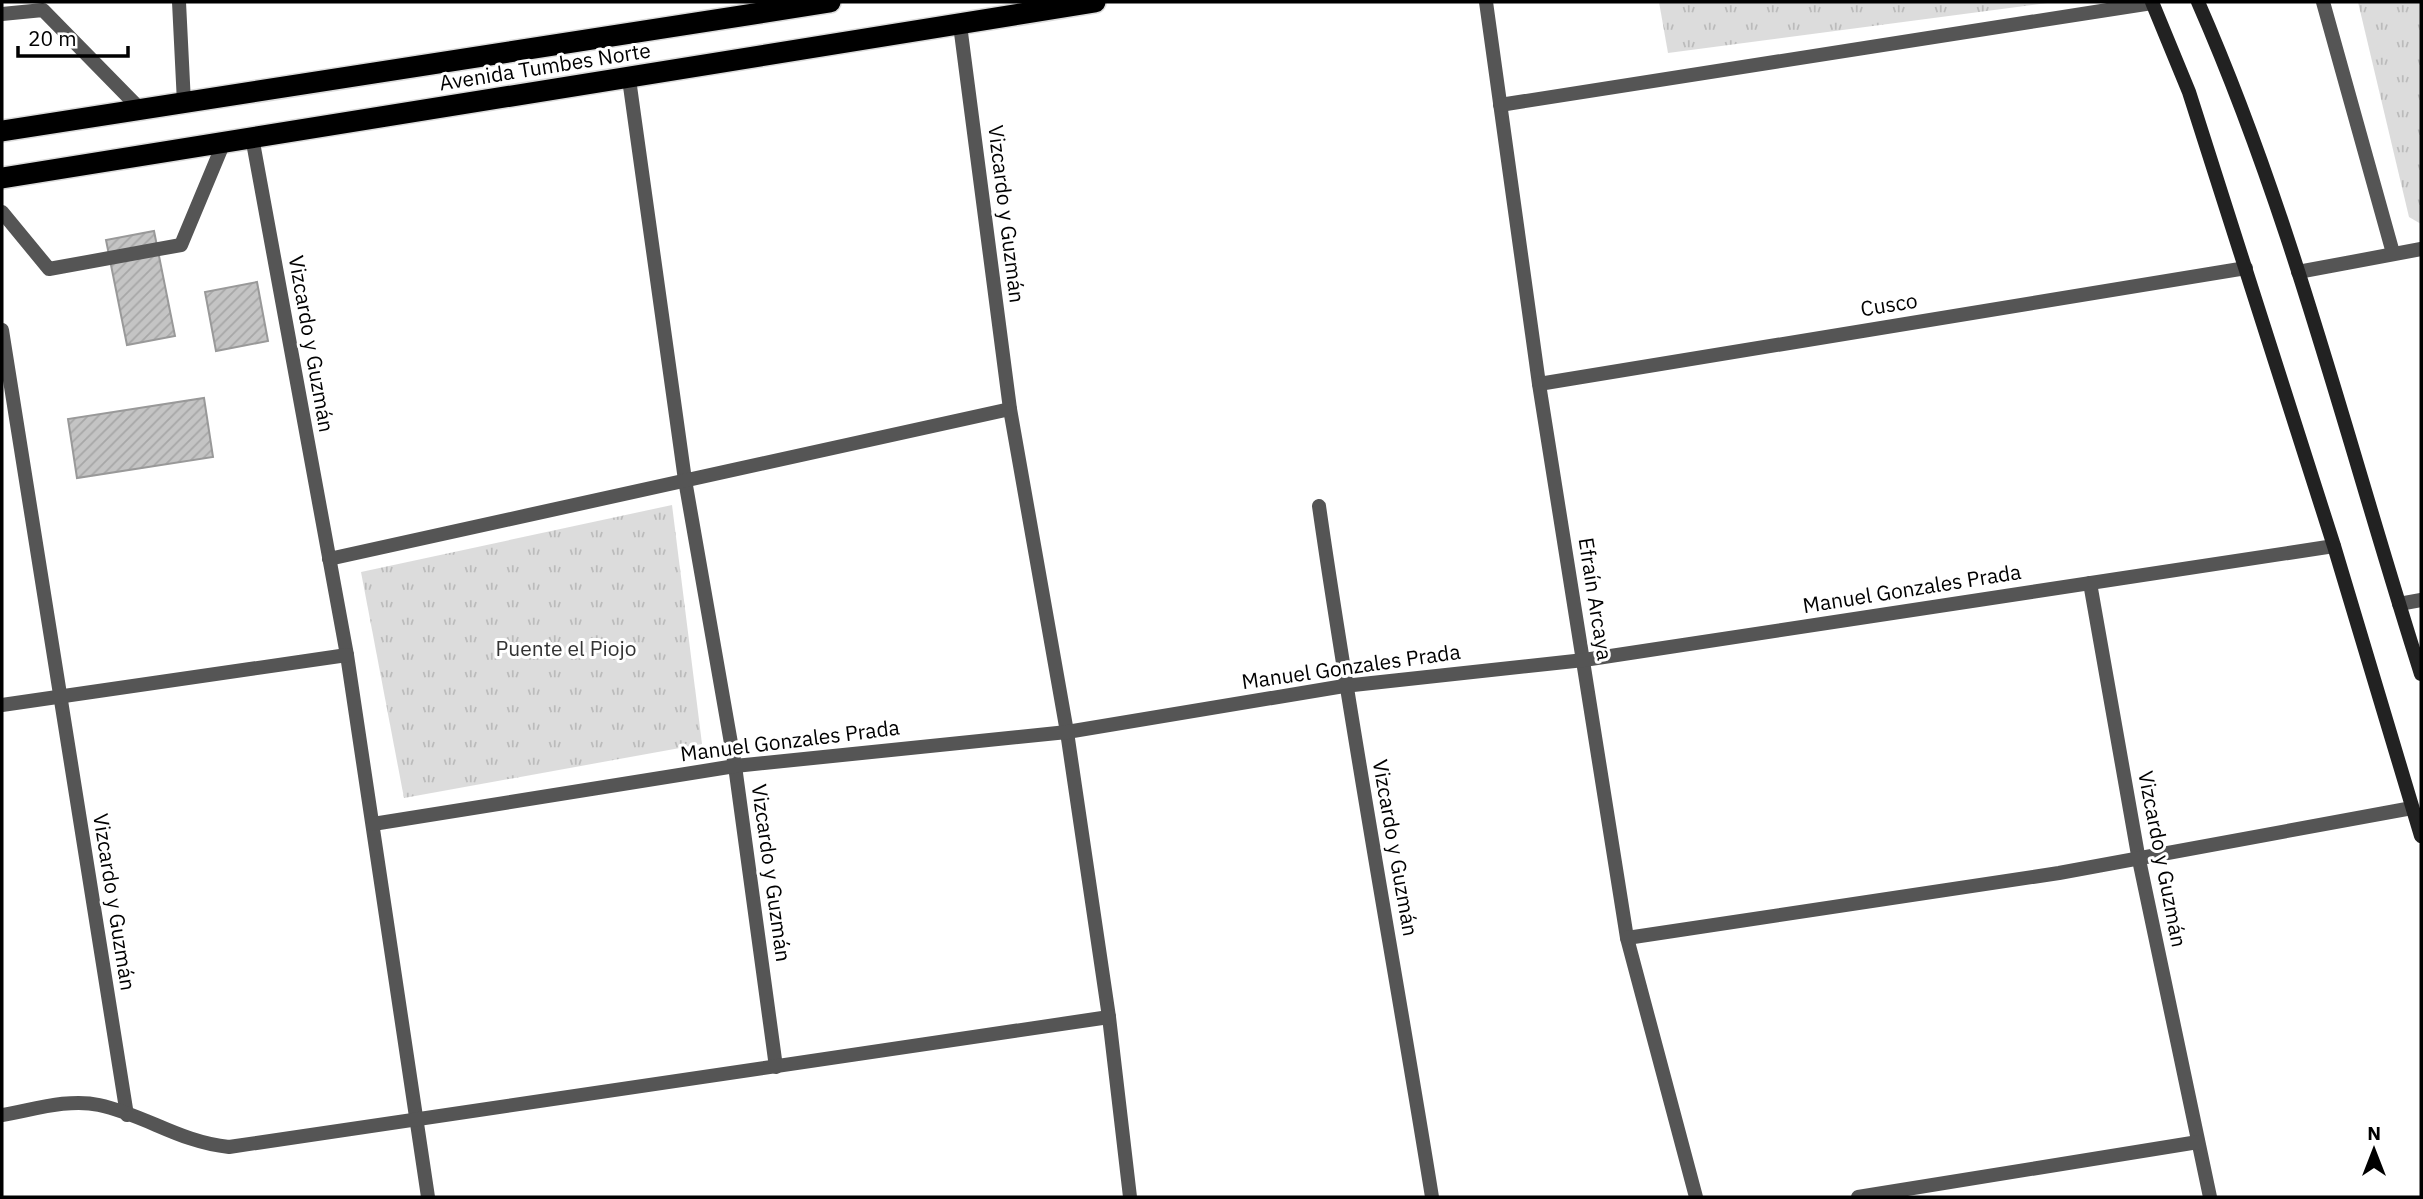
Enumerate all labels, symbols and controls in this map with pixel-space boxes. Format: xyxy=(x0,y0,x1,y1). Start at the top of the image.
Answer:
scale bar xyxy=(18,14,128,58)
text: 20 m xyxy=(28,24,77,52)
street label: Avenida Tumbes Norte xyxy=(437,35,653,97)
street label: Vizcardo y Guzmán xyxy=(982,123,1032,304)
street label: Vizcardo y Guzmán xyxy=(283,253,341,434)
street label: Cusco xyxy=(1858,286,1919,322)
street label: Efraín Arcaya xyxy=(1572,535,1620,662)
street label: Manuel Gonzales Prada xyxy=(1801,557,2023,619)
park label: Puente el Piojo xyxy=(496,634,636,662)
street label: Manuel Gonzales Prada xyxy=(1240,637,1462,695)
street label: Manuel Gonzales Prada xyxy=(679,713,901,767)
street label: Vizcardo y Guzmán xyxy=(1367,757,1425,938)
street label: Vizcardo y Guzmán xyxy=(2132,768,2194,949)
street label: Vizcardo y Guzmán xyxy=(746,782,798,963)
street label: Vizcardo y Guzmán xyxy=(87,811,143,992)
north arrow xyxy=(2339,1115,2409,1185)
text: N xyxy=(2367,1121,2381,1145)

